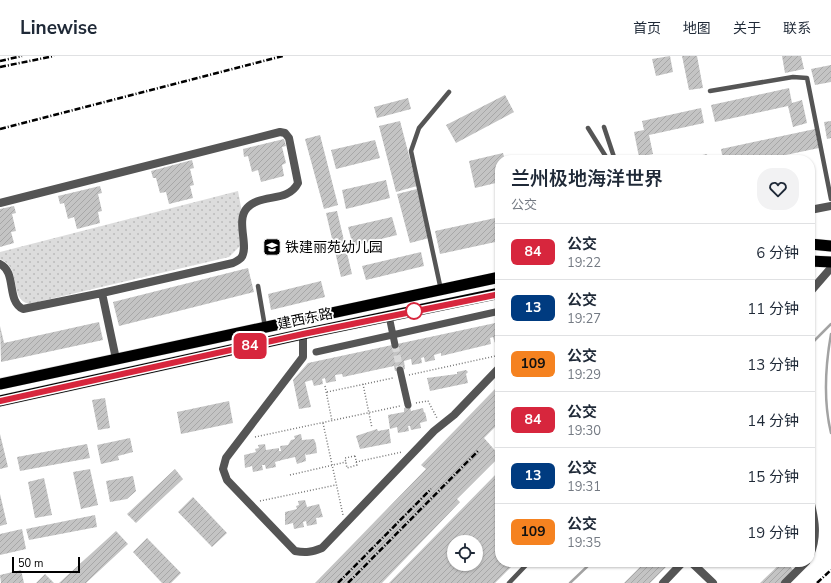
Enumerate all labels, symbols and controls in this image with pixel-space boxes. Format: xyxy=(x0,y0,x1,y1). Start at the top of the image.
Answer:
text: Linewise xyxy=(20,15,97,41)
text: 首页 xyxy=(633,19,661,38)
text: 地图 xyxy=(683,19,711,38)
text: 关于 xyxy=(733,19,761,38)
text: 联系 xyxy=(783,19,811,38)
text: 兰州极地海洋世界 xyxy=(511,166,663,192)
button: heart xyxy=(757,168,799,210)
text: 公交 xyxy=(511,196,537,214)
text: 公交 xyxy=(567,234,597,254)
school or university icon: 铁建丽苑幼儿园 xyxy=(262,237,282,257)
place label: 铁建丽苑幼儿园 xyxy=(285,238,383,257)
text: 84 xyxy=(525,242,541,261)
text: 6 分钟 xyxy=(756,243,799,263)
text: 19:22 xyxy=(567,254,601,272)
text: 公交 xyxy=(567,290,597,310)
text: 13 xyxy=(525,298,541,317)
text: 11 分钟 xyxy=(747,299,799,319)
unlabelled marker xyxy=(405,302,423,320)
street label: 建西东路 xyxy=(276,304,334,334)
text: 19:27 xyxy=(567,310,601,328)
line badge: 84 xyxy=(232,333,268,359)
text: 84 xyxy=(242,336,258,355)
text: 公交 xyxy=(567,346,597,366)
text: 109 xyxy=(520,354,546,373)
text: 13 分钟 xyxy=(747,355,799,375)
text: 19:29 xyxy=(567,366,601,384)
text: 公交 xyxy=(567,402,597,422)
text: 84 xyxy=(525,410,541,429)
text: 14 分钟 xyxy=(747,411,799,431)
text: 19:30 xyxy=(567,422,601,440)
text: 公交 xyxy=(567,458,597,478)
text: 13 xyxy=(525,466,541,485)
text: 15 分钟 xyxy=(747,467,799,487)
text: 19:31 xyxy=(567,478,601,496)
text: 公交 xyxy=(567,514,597,534)
text: 109 xyxy=(520,522,546,541)
text: 19 分钟 xyxy=(747,523,799,543)
text: 19:35 xyxy=(567,534,601,552)
map controls xyxy=(447,535,483,571)
button: locate xyxy=(447,535,483,571)
scale bar xyxy=(12,555,80,574)
text: 50 m xyxy=(18,556,43,571)

